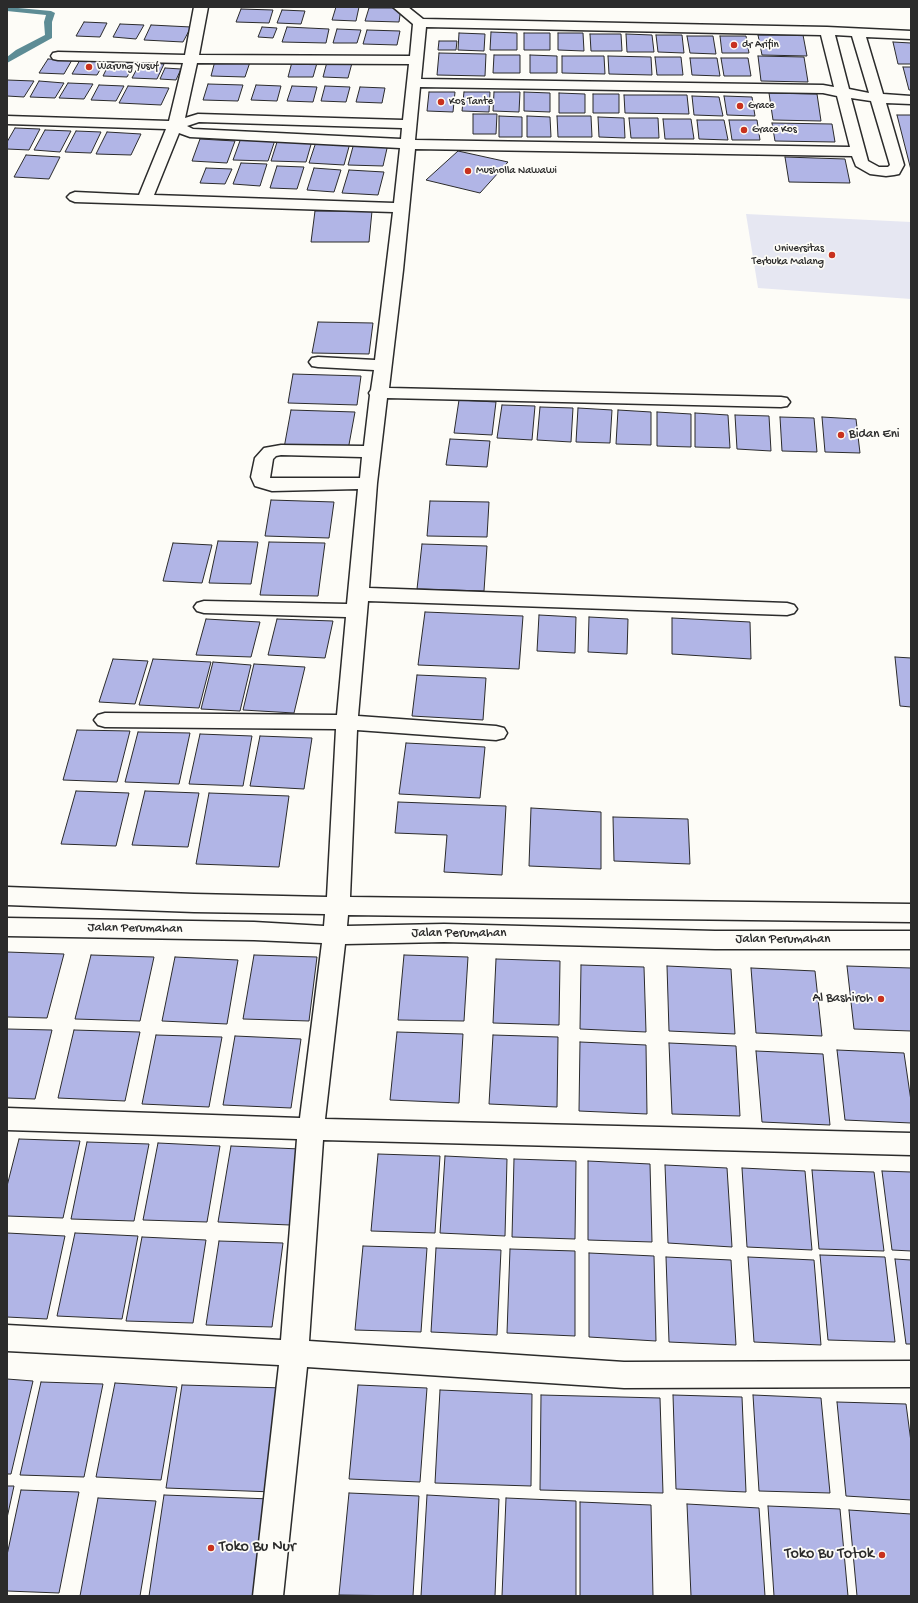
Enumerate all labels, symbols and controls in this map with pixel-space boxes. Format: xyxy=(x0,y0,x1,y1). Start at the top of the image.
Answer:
place label: dr Arifin xyxy=(742,38,779,52)
marker: dr Arifin xyxy=(729,40,739,50)
place label: Warung Yusuf xyxy=(97,60,158,74)
marker: Warung Yusuf xyxy=(84,62,94,72)
place label: Kos Tante xyxy=(449,95,493,109)
marker: Kos Tante xyxy=(436,97,446,107)
place label: Grace xyxy=(748,99,774,113)
marker: Grace xyxy=(735,101,745,111)
place label: Grace Kos xyxy=(752,123,797,137)
marker: Grace Kos xyxy=(739,125,749,135)
place label: Musholla Nawawi xyxy=(476,164,557,178)
marker: Musholla Nawawi xyxy=(463,166,473,176)
place label: Universitas Terbuka Malang xyxy=(752,242,824,268)
marker: Universitas Terbuka Malang xyxy=(827,250,837,260)
place label: Bidan Eni xyxy=(849,427,900,443)
marker: Bidan Eni xyxy=(836,430,846,440)
street label: Jalan Perumahan xyxy=(87,920,183,938)
street label: Jalan Perumahan xyxy=(412,926,506,942)
street label: Jalan Perumahan xyxy=(736,932,830,948)
place label: Al Bashiroh xyxy=(813,991,873,1007)
marker: Al Bashiroh xyxy=(876,994,886,1004)
place label: Toko Bu Nur xyxy=(219,1538,296,1558)
marker: Toko Bu Nur xyxy=(206,1543,216,1553)
place label: Toko Bu Totok xyxy=(784,1545,874,1565)
marker: Toko Bu Totok xyxy=(877,1550,887,1560)

